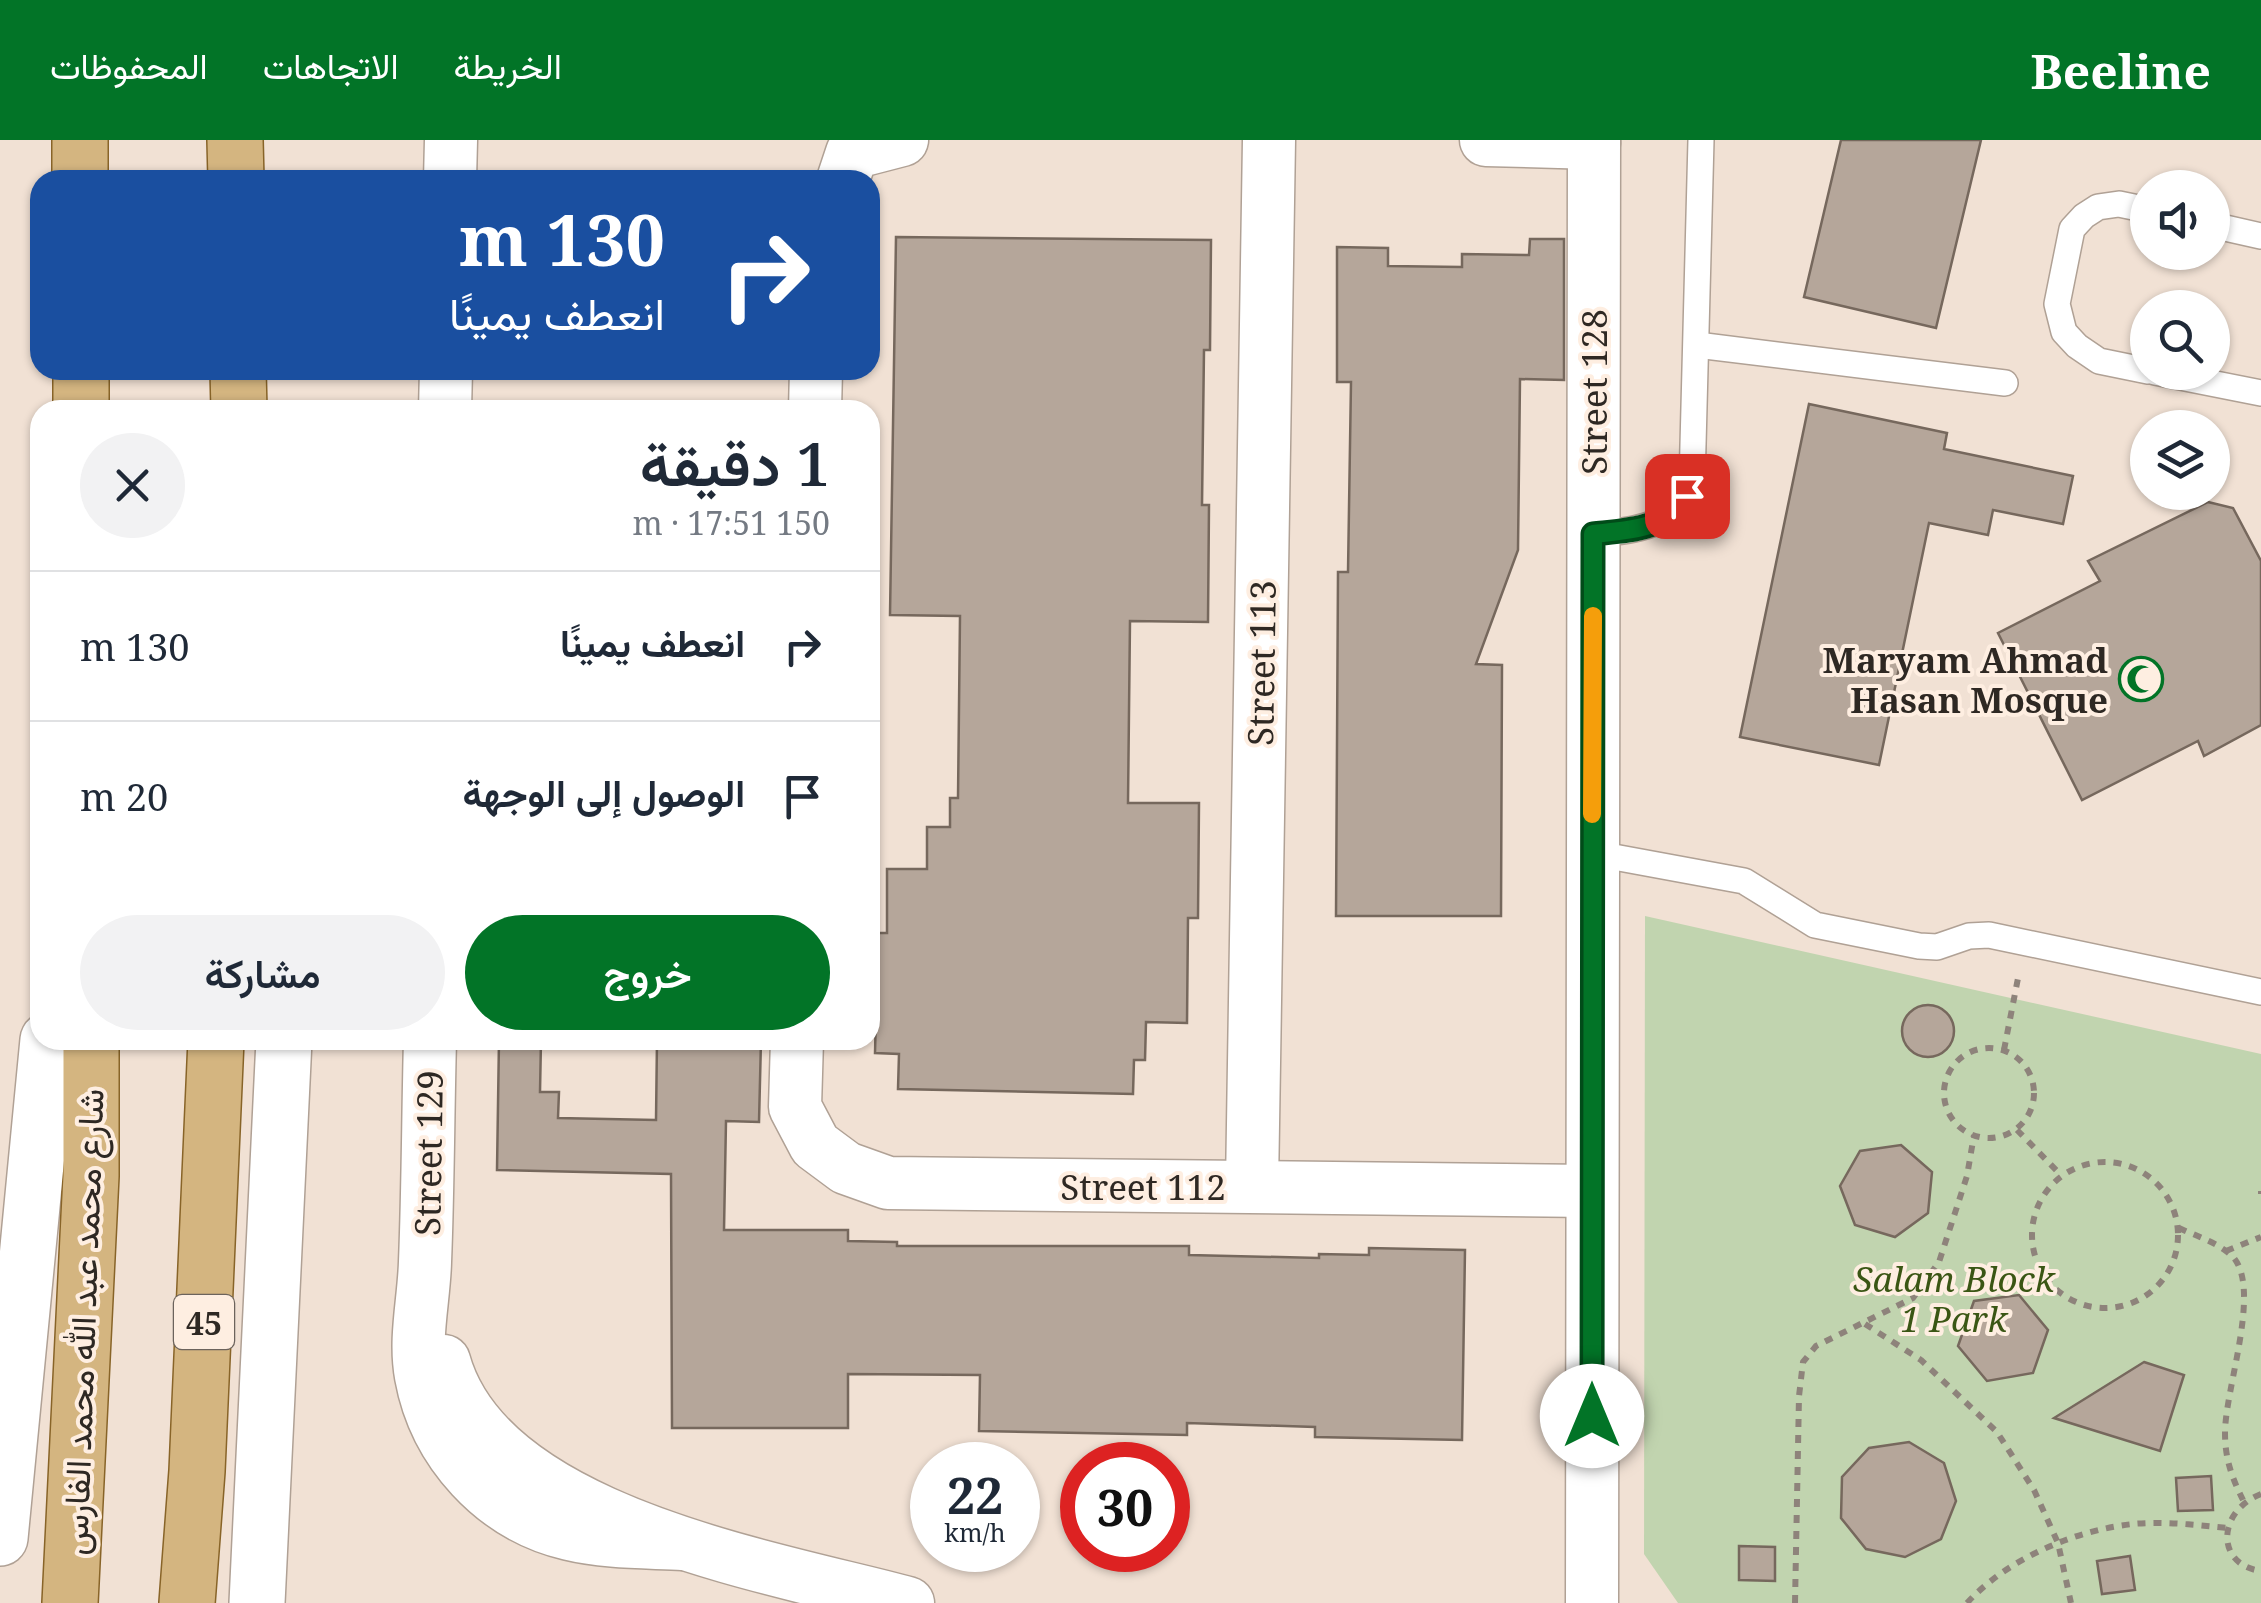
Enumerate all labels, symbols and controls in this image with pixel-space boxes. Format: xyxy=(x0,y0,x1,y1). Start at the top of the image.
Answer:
text: Beeline xyxy=(2031,38,2211,103)
text: المحفوظات xyxy=(50,42,208,89)
text: الاتجاهات xyxy=(263,42,399,89)
text: الخريطة xyxy=(454,42,562,89)
map controls xyxy=(2130,170,2230,510)
button: sound xyxy=(2130,170,2230,270)
text: 130 m xyxy=(459,191,665,287)
icon: right xyxy=(700,210,830,340)
text: انعطف يمينًا xyxy=(449,282,665,343)
button: search xyxy=(2130,290,2230,390)
street label: Street 128 xyxy=(1570,309,1617,475)
button: layers xyxy=(2130,410,2230,510)
text: 1 دقيقة xyxy=(640,422,830,504)
button: close xyxy=(80,433,185,538)
pin xyxy=(1645,454,1730,539)
icon: arrive xyxy=(1660,469,1715,524)
text: 150 m · 17:51 xyxy=(632,501,830,544)
street label: Street 113 xyxy=(1236,580,1286,746)
text: انعطف يمينًا xyxy=(560,616,745,668)
icon: right xyxy=(775,619,830,674)
text: 130 m xyxy=(80,620,190,672)
place label: Maryam Ahmad Hasan Mosque xyxy=(1823,636,2108,723)
mosque icon: Maryam Ahmad Hasan Mosque xyxy=(2118,656,2164,702)
text: الوصول إلى الوجهة xyxy=(463,766,745,818)
icon: arrive xyxy=(775,769,830,824)
text: 20 m xyxy=(80,770,168,822)
button: مشاركة xyxy=(80,915,445,1030)
button: خروج xyxy=(465,915,830,1030)
street label: Street 129 xyxy=(403,1070,453,1236)
street label: شارع محمد عبد الله محمد الفارس xyxy=(50,1088,116,1556)
street label: Street 112 xyxy=(1060,1163,1226,1210)
park label: Salam Block 1 Park xyxy=(1853,1255,2056,1342)
road number: 45 xyxy=(174,1295,234,1349)
position arrow xyxy=(1540,1364,1644,1468)
speed limit sign: 30 xyxy=(1060,1442,1190,1572)
text: 22 xyxy=(947,1461,1003,1529)
text: km/h xyxy=(944,1515,1006,1549)

